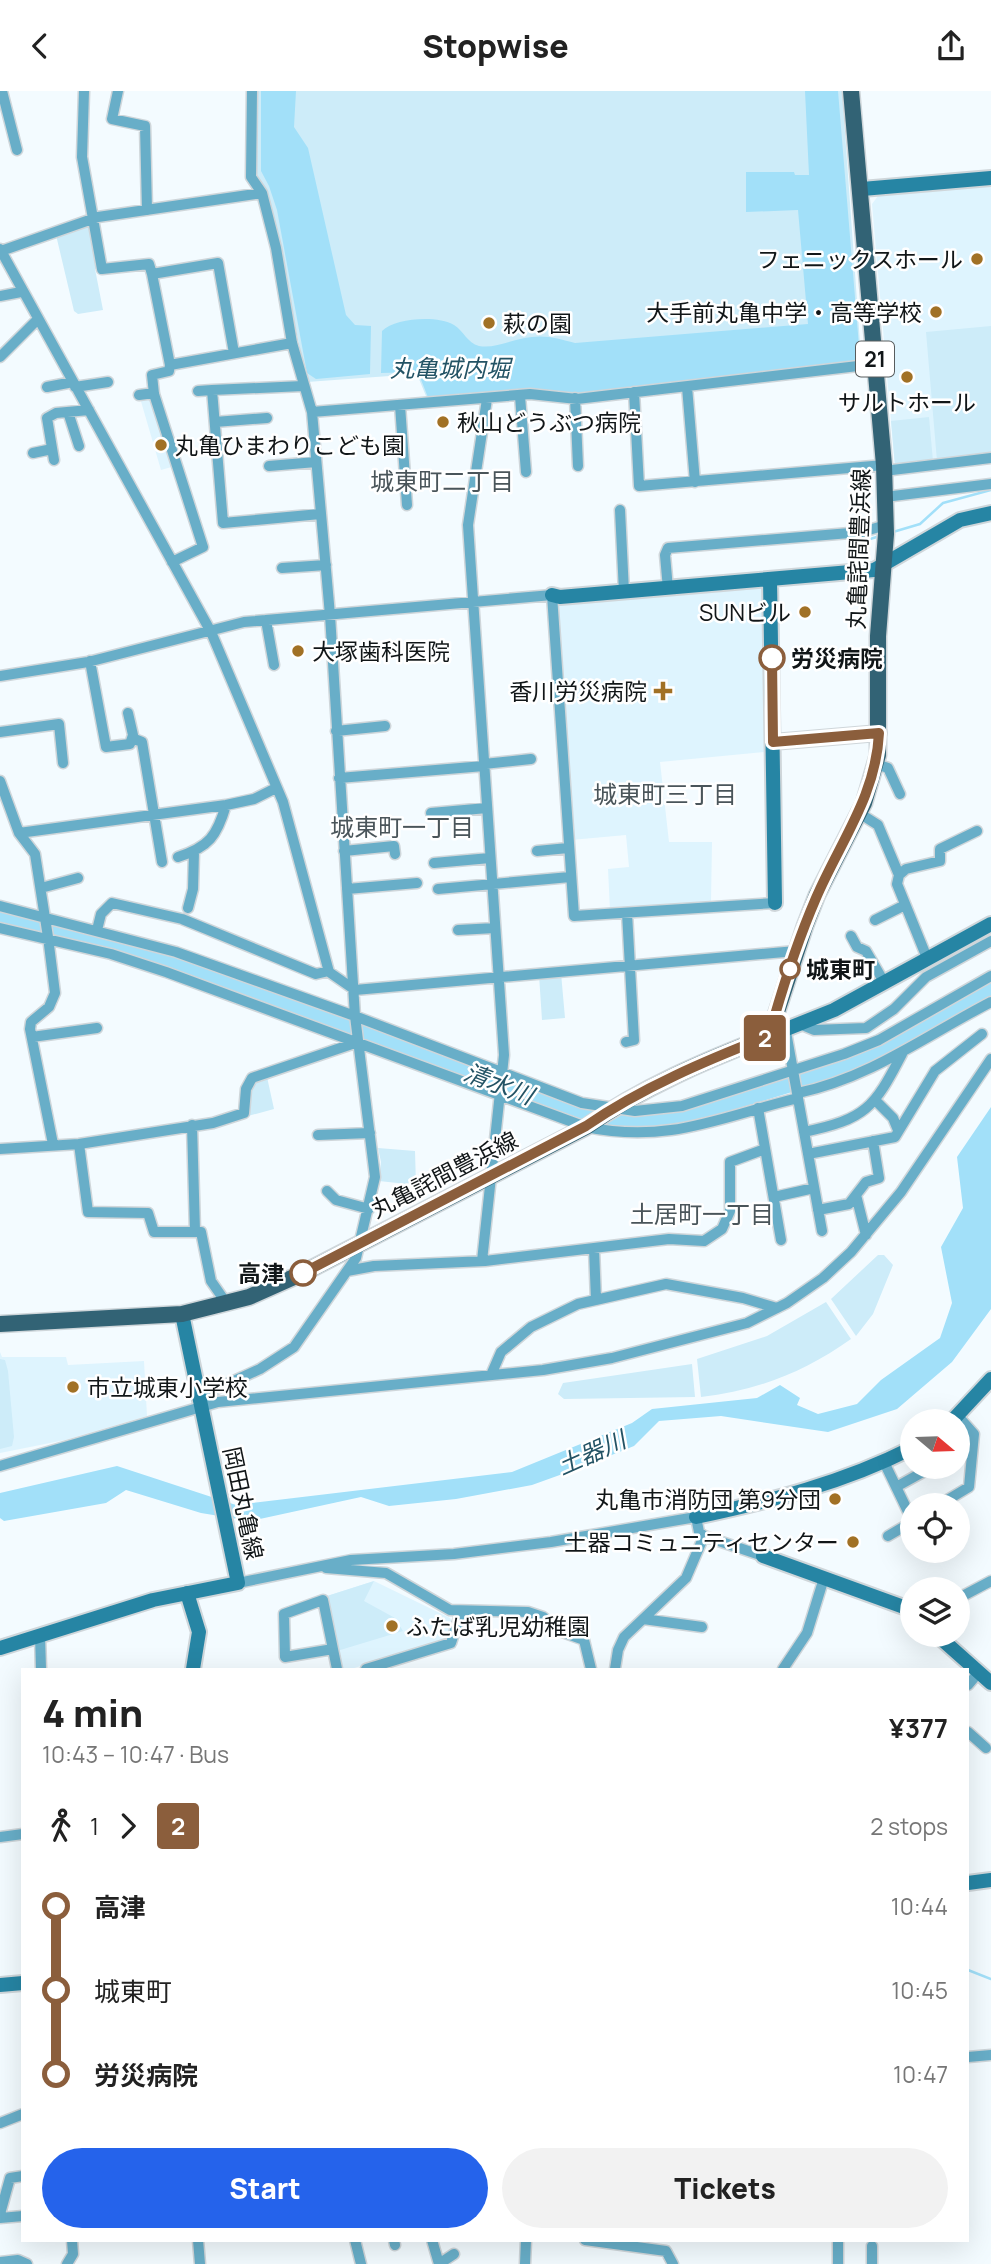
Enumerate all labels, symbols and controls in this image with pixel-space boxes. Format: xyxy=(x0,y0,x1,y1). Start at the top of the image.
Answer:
text: Stopwise xyxy=(422,24,569,68)
icon: back xyxy=(21,27,59,65)
icon: share xyxy=(932,27,970,65)
place label: フェニックスホール xyxy=(757,243,963,275)
marker: フェニックスホール xyxy=(969,251,985,267)
place label: 大手前丸亀中学・高等学校 xyxy=(646,296,922,328)
marker: 大手前丸亀中学・高等学校 xyxy=(928,304,944,320)
place label: 萩の園 xyxy=(503,307,572,339)
marker: 萩の園 xyxy=(481,315,497,331)
road number: 21 xyxy=(856,341,894,377)
water label: 丸亀城内堀 xyxy=(390,351,514,384)
marker: サルトホール xyxy=(899,369,915,385)
place label: サルトホール xyxy=(838,386,976,418)
place label: 秋山どうぶつ病院 xyxy=(457,406,641,438)
marker: 秋山どうぶつ病院 xyxy=(435,414,451,430)
place label: 丸亀ひまわりこども園 xyxy=(175,429,405,461)
marker: 丸亀ひまわりこども園 xyxy=(153,437,169,453)
district label: 城東町二丁目 xyxy=(370,464,514,497)
street label: 丸亀詫間豊浜線 xyxy=(839,468,877,630)
place label: SUNビル xyxy=(699,596,791,628)
marker: SUNビル xyxy=(797,604,813,620)
place label: 大塚歯科医院 xyxy=(312,635,450,667)
place label: 労災病院 xyxy=(791,642,883,674)
marker: 大塚歯科医院 xyxy=(290,643,306,659)
marker: 労災病院 xyxy=(759,645,785,671)
place label: 香川労災病院 xyxy=(509,675,647,707)
marker: 香川労災病院 xyxy=(653,681,673,701)
district label: 城東町三丁目 xyxy=(593,777,737,810)
district label: 城東町一丁目 xyxy=(330,810,474,843)
place label: 城東町 xyxy=(806,953,875,985)
marker: 城東町 xyxy=(780,959,800,979)
line badge: 2 xyxy=(742,1015,788,1061)
text: 2 xyxy=(758,1021,772,1054)
water label: 清水川 xyxy=(459,1055,541,1112)
street label: 丸亀詫間豊浜線 xyxy=(365,1123,523,1225)
district label: 土居町一丁目 xyxy=(630,1197,774,1230)
place label: 高津 xyxy=(238,1257,284,1289)
marker: 高津 xyxy=(290,1260,316,1286)
place label: 市立城東小学校 xyxy=(87,1371,248,1403)
marker: 市立城東小学校 xyxy=(65,1379,81,1395)
north arrow xyxy=(900,1409,970,1479)
map controls xyxy=(900,1409,970,1647)
water label: 土器川 xyxy=(551,1421,633,1482)
street label: 岡田丸亀線 xyxy=(216,1443,272,1563)
place label: 丸亀市消防団 第9分団 xyxy=(595,1483,821,1515)
marker: 丸亀市消防団 第9分団 xyxy=(827,1491,843,1507)
button: locate xyxy=(900,1493,970,1563)
place label: 土器コミュニティセンター xyxy=(564,1526,839,1558)
marker: 土器コミュニティセンター xyxy=(845,1534,861,1550)
button: layers xyxy=(900,1577,970,1647)
place label: ふたば乳児幼稚園 xyxy=(406,1610,590,1642)
marker: ふたば乳児幼稚園 xyxy=(384,1618,400,1634)
text: 4 min xyxy=(42,1686,143,1738)
text: ¥377 xyxy=(889,1710,948,1746)
text: 10:43 – 10:47 · Bus xyxy=(42,1738,229,1770)
icon: walk xyxy=(42,1807,80,1845)
icon: forward xyxy=(109,1807,147,1845)
text: 2 xyxy=(171,1809,185,1842)
text: 1 xyxy=(90,1810,99,1842)
text: 2 stops xyxy=(870,1810,948,1842)
text: 高津 xyxy=(94,1889,146,1925)
text: 10:44 xyxy=(891,1890,948,1922)
text: 城東町 xyxy=(94,1973,172,2009)
text: 10:45 xyxy=(891,1974,948,2006)
text: 労災病院 xyxy=(94,2057,198,2093)
text: 10:47 xyxy=(893,2058,948,2090)
button: Start xyxy=(42,2148,488,2228)
button: Tickets xyxy=(502,2148,948,2228)

